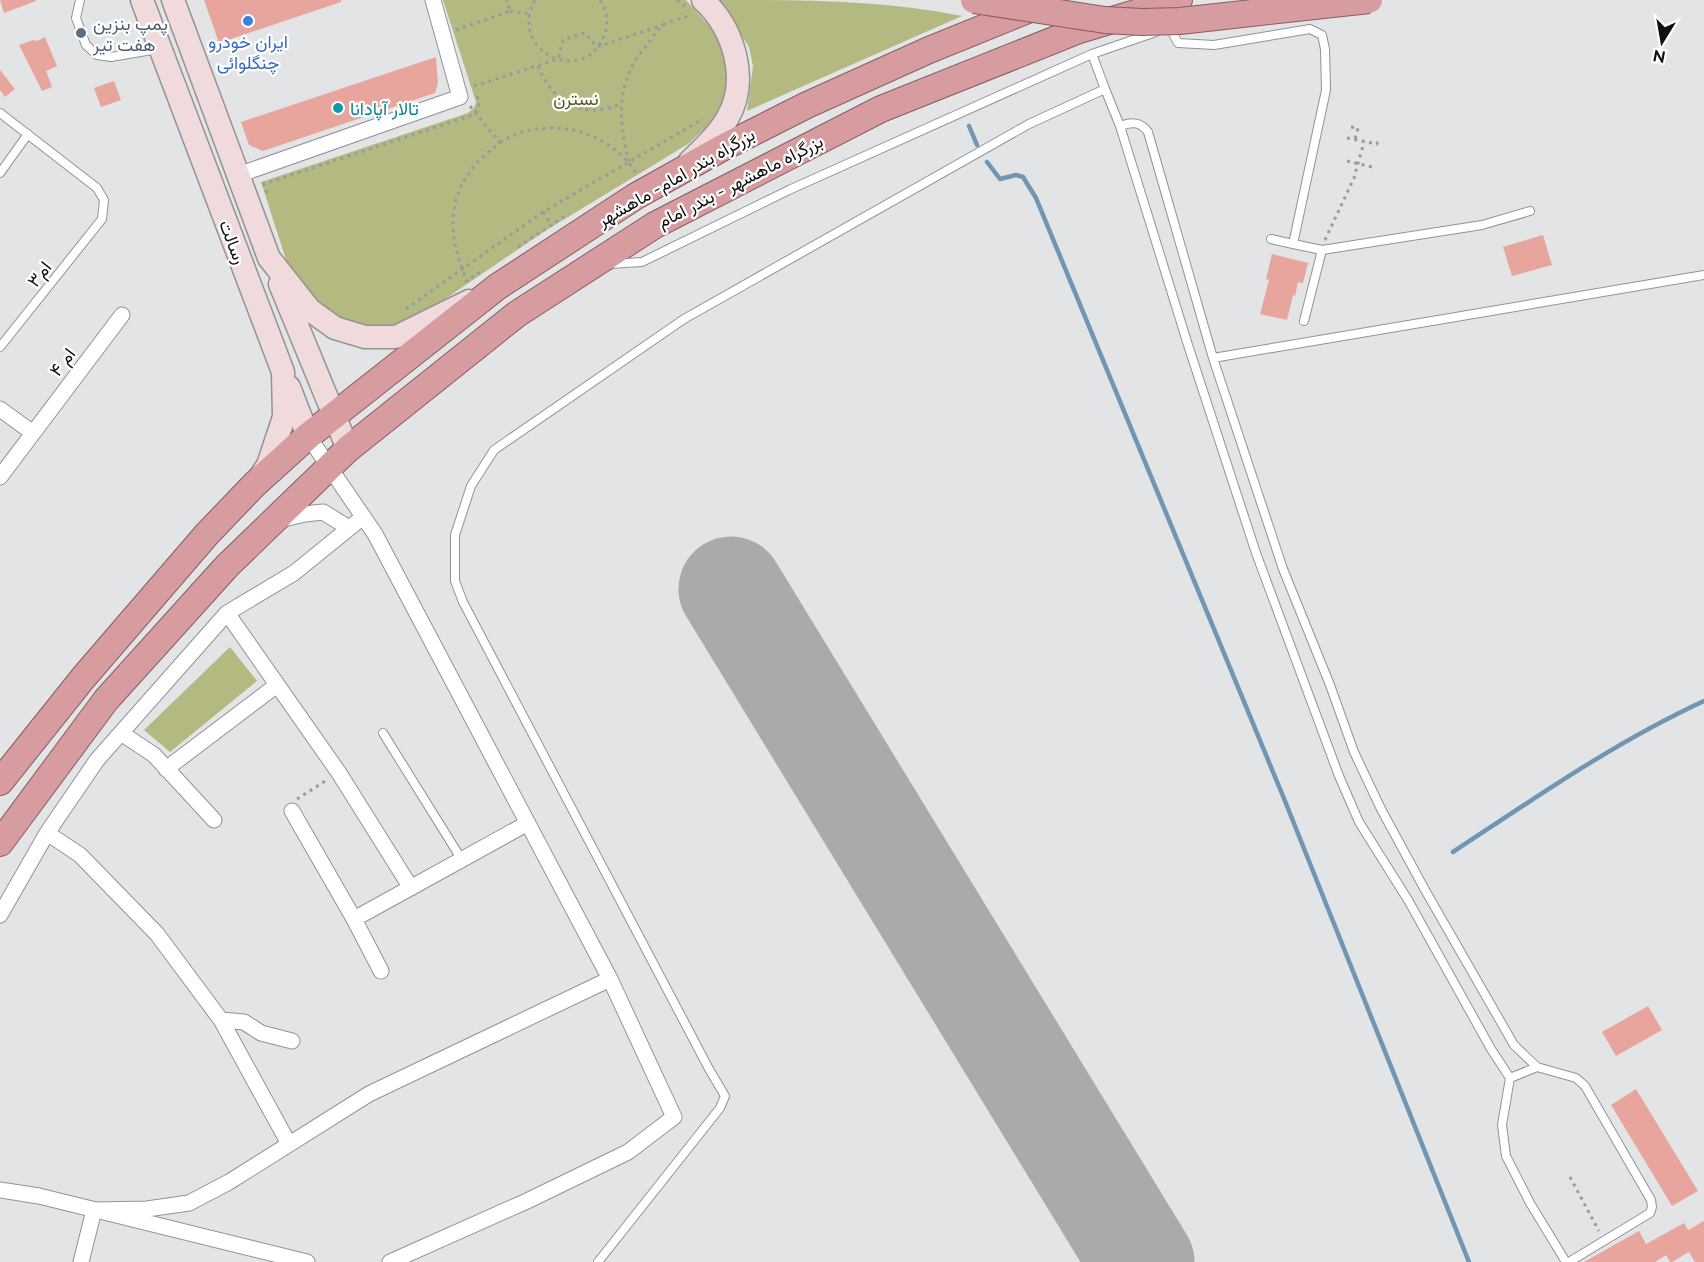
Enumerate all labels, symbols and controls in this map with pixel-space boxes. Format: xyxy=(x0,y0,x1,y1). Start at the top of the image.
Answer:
north arrow xyxy=(1632,12,1692,72)
place label: پمپ بنزین هفت تیر xyxy=(92,13,168,56)
marker: ایران خودرو چنگلوائی xyxy=(241,14,255,28)
marker: پمپ بنزین هفت تیر xyxy=(74,26,88,40)
place label: ایران خودرو چنگلوائی xyxy=(208,31,288,75)
text: N xyxy=(1651,46,1667,67)
park label: نسترن xyxy=(553,88,599,110)
place label: تالار آپادانا xyxy=(350,98,419,121)
marker: تالار آپادانا xyxy=(331,101,345,115)
street label: بزرگراه بندر امام- ماهشهر xyxy=(593,123,759,233)
street label: بزرگراه ماهشهر - بندر امام xyxy=(654,130,827,234)
street label: رسالت xyxy=(214,217,251,267)
street label: ام۳ xyxy=(22,257,57,292)
street label: ام ۴ xyxy=(45,344,81,381)

